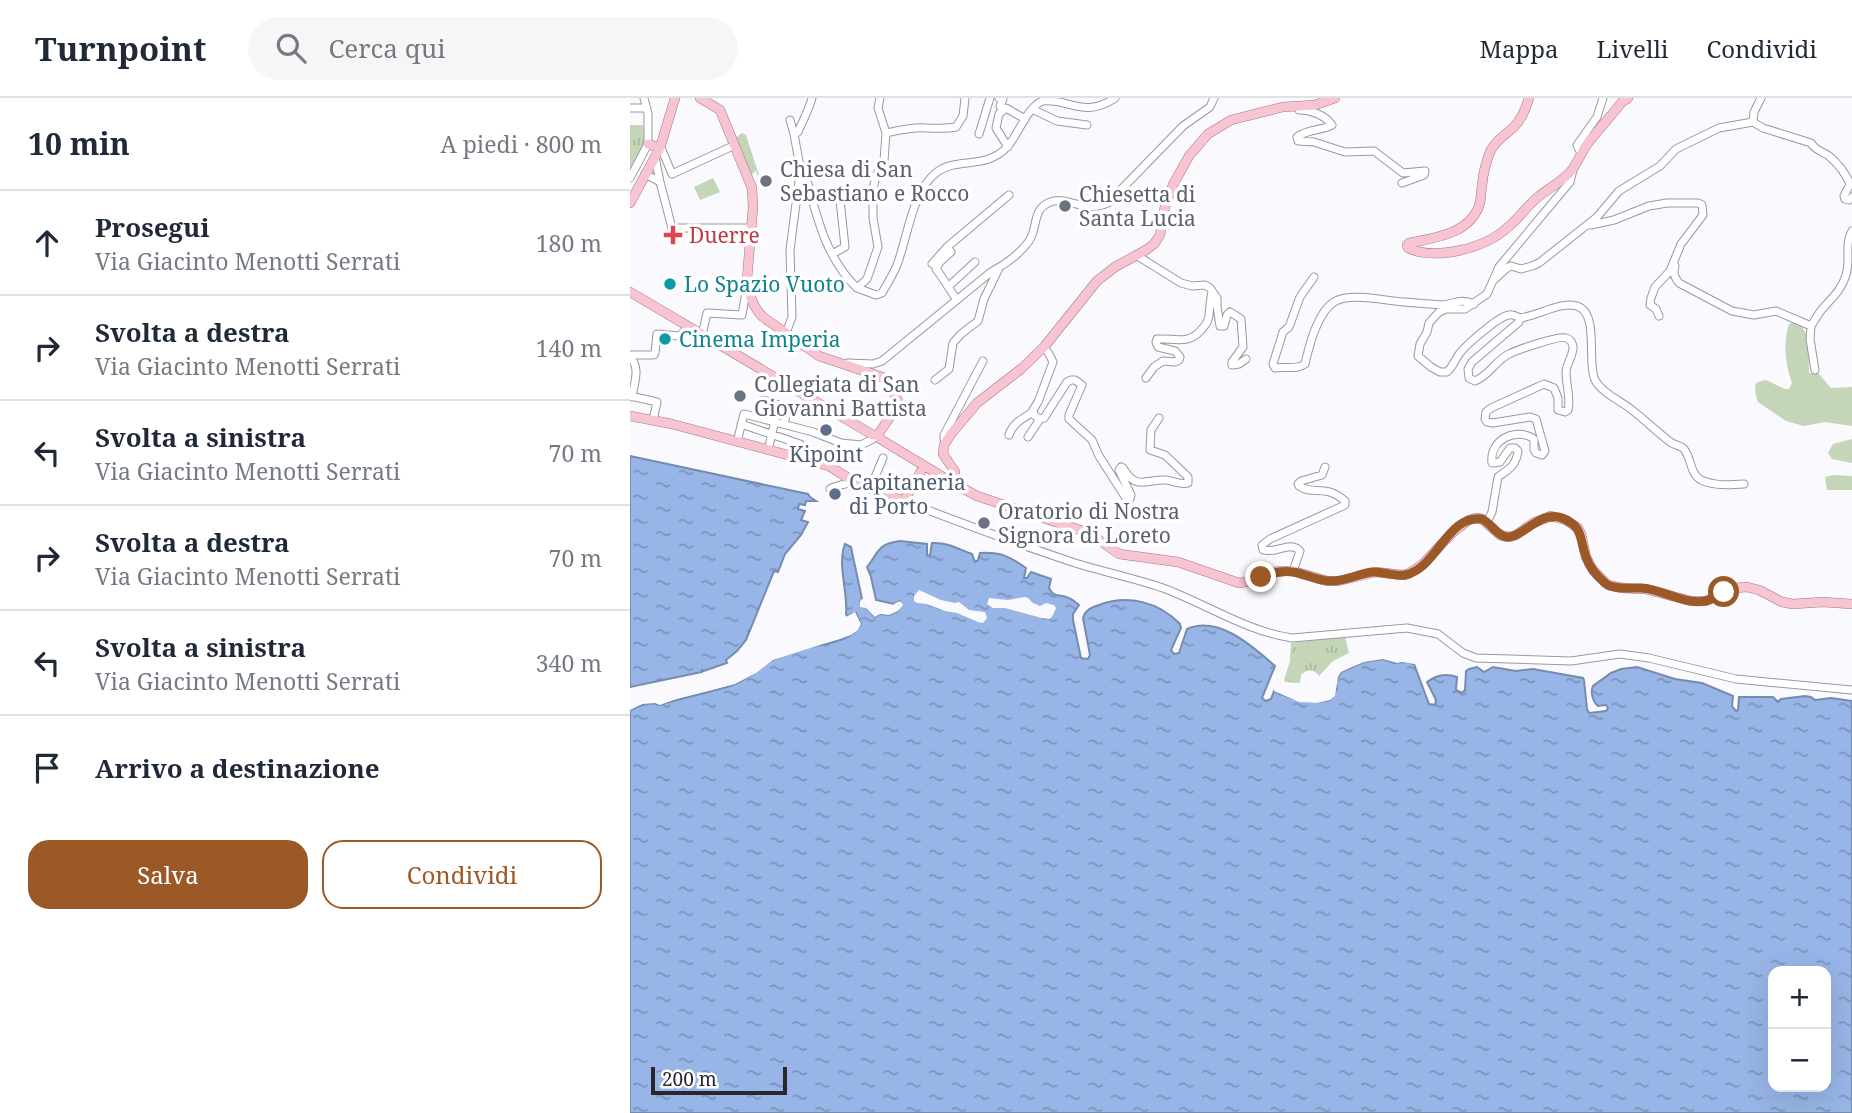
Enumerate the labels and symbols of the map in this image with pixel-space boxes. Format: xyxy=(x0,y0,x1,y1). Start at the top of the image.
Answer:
place label: Chiesa di San Sebastiano e Rocco xyxy=(780,155,969,207)
marker: Chiesa di San Sebastiano e Rocco xyxy=(758,173,774,189)
place label: Chiesetta di Santa Lucia xyxy=(1079,180,1196,232)
marker: Chiesetta di Santa Lucia xyxy=(1057,198,1073,214)
place label: Duerre xyxy=(689,221,760,249)
marker: Duerre xyxy=(663,225,683,245)
place label: Lo Spazio Vuoto xyxy=(684,270,845,298)
marker: Lo Spazio Vuoto xyxy=(662,276,678,292)
place label: Cinema Imperia xyxy=(679,325,841,353)
marker: Cinema Imperia xyxy=(657,331,673,347)
place label: Collegiata di San Giovanni Battista xyxy=(754,370,927,422)
marker: Collegiata di San Giovanni Battista xyxy=(732,388,748,404)
marker: Kipoint xyxy=(818,422,834,438)
place label: Kipoint xyxy=(789,440,863,468)
place label: Capitaneria di Porto xyxy=(849,468,966,520)
marker: Capitaneria di Porto xyxy=(827,486,843,502)
place label: Oratorio di Nostra Signora di Loreto xyxy=(998,497,1180,549)
marker: Oratorio di Nostra Signora di Loreto xyxy=(976,515,992,531)
route end xyxy=(1245,561,1276,592)
route start xyxy=(1708,576,1739,607)
scale bar xyxy=(651,1064,788,1096)

